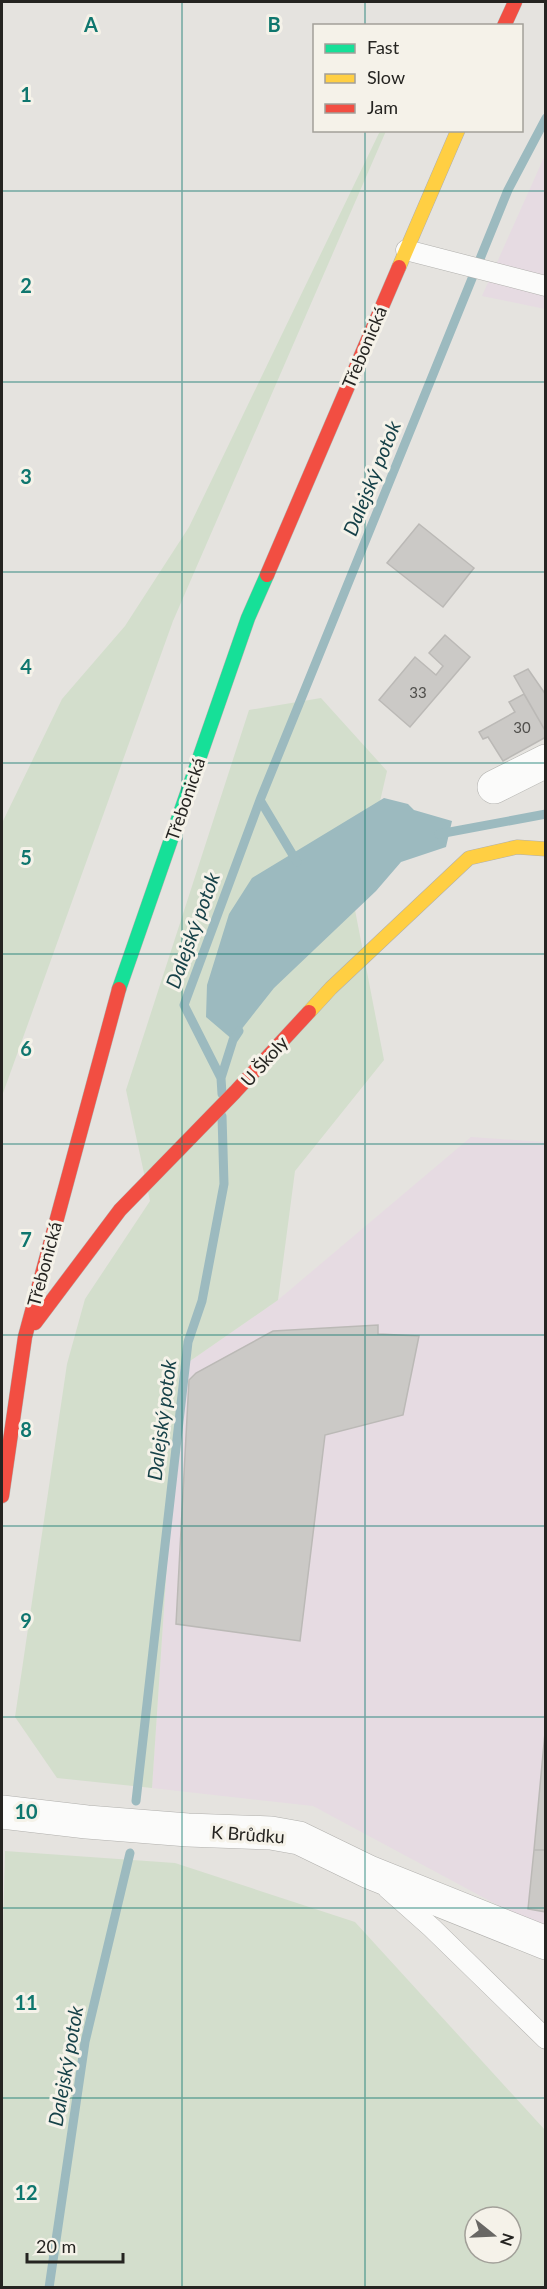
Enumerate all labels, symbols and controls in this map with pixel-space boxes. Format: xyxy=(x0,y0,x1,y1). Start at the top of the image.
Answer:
text: A xyxy=(83,12,98,36)
text: B xyxy=(267,12,281,36)
legend xyxy=(313,24,523,132)
text: Fast xyxy=(367,36,400,58)
text: Slow xyxy=(367,66,405,88)
text: 1 xyxy=(20,82,32,106)
text: Jam xyxy=(367,96,398,118)
text: 2 xyxy=(20,273,32,297)
street label: Třebonická xyxy=(337,303,391,391)
water label: Dalejský potok xyxy=(337,417,405,539)
text: 3 xyxy=(20,464,32,488)
text: 4 xyxy=(20,654,32,678)
house number: 33 xyxy=(409,683,427,701)
house number: 30 xyxy=(513,718,531,736)
street label: Třebonická xyxy=(160,754,210,844)
text: 5 xyxy=(20,845,32,869)
water label: Dalejský potok xyxy=(160,868,224,991)
street label: U Školy xyxy=(236,1031,293,1091)
text: 6 xyxy=(20,1036,32,1060)
street label: Třebonická xyxy=(22,1219,66,1309)
text: 7 xyxy=(20,1227,32,1251)
water label: Dalejský potok xyxy=(142,1358,180,1482)
text: 8 xyxy=(20,1417,32,1441)
text: 9 xyxy=(20,1608,32,1632)
text: 10 xyxy=(14,1799,38,1823)
street label: K Brůdku xyxy=(210,1820,286,1848)
text: 11 xyxy=(14,1990,38,2014)
water label: Dalejský potok xyxy=(43,2003,87,2128)
text: 12 xyxy=(14,2180,38,2204)
north arrow xyxy=(463,2205,523,2265)
scale bar xyxy=(27,2226,123,2264)
text: N xyxy=(497,2231,519,2249)
text: 20 m xyxy=(36,2235,76,2257)

